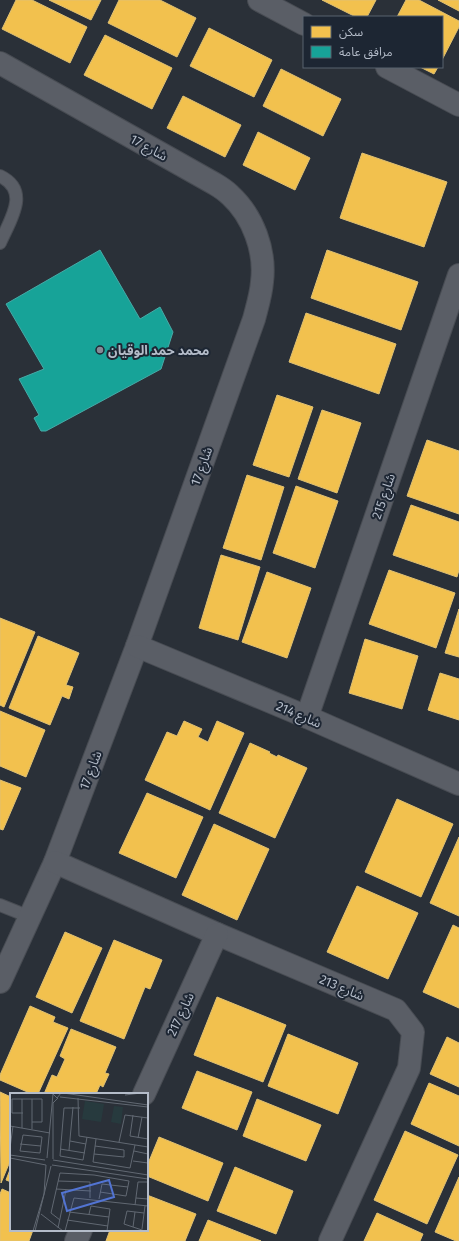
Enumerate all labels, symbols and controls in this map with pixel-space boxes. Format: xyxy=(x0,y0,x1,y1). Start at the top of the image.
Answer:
legend xyxy=(303,16,443,68)
text: سكن xyxy=(339,25,363,39)
text: مرافق عامة xyxy=(339,45,393,60)
street label: شارع 17 xyxy=(126,131,170,166)
place label: محمد حمد الوقيان xyxy=(108,343,209,358)
marker: محمد حمد الوقيان xyxy=(95,345,105,355)
street label: شارع 17 xyxy=(188,445,218,489)
street label: شارع 215 xyxy=(369,471,401,522)
street label: شارع 214 xyxy=(273,698,324,733)
street label: شارع 17 xyxy=(76,749,107,793)
street label: شارع 213 xyxy=(316,971,366,1006)
street label: شارع 217 xyxy=(164,990,200,1040)
inset map xyxy=(10,1093,148,1231)

